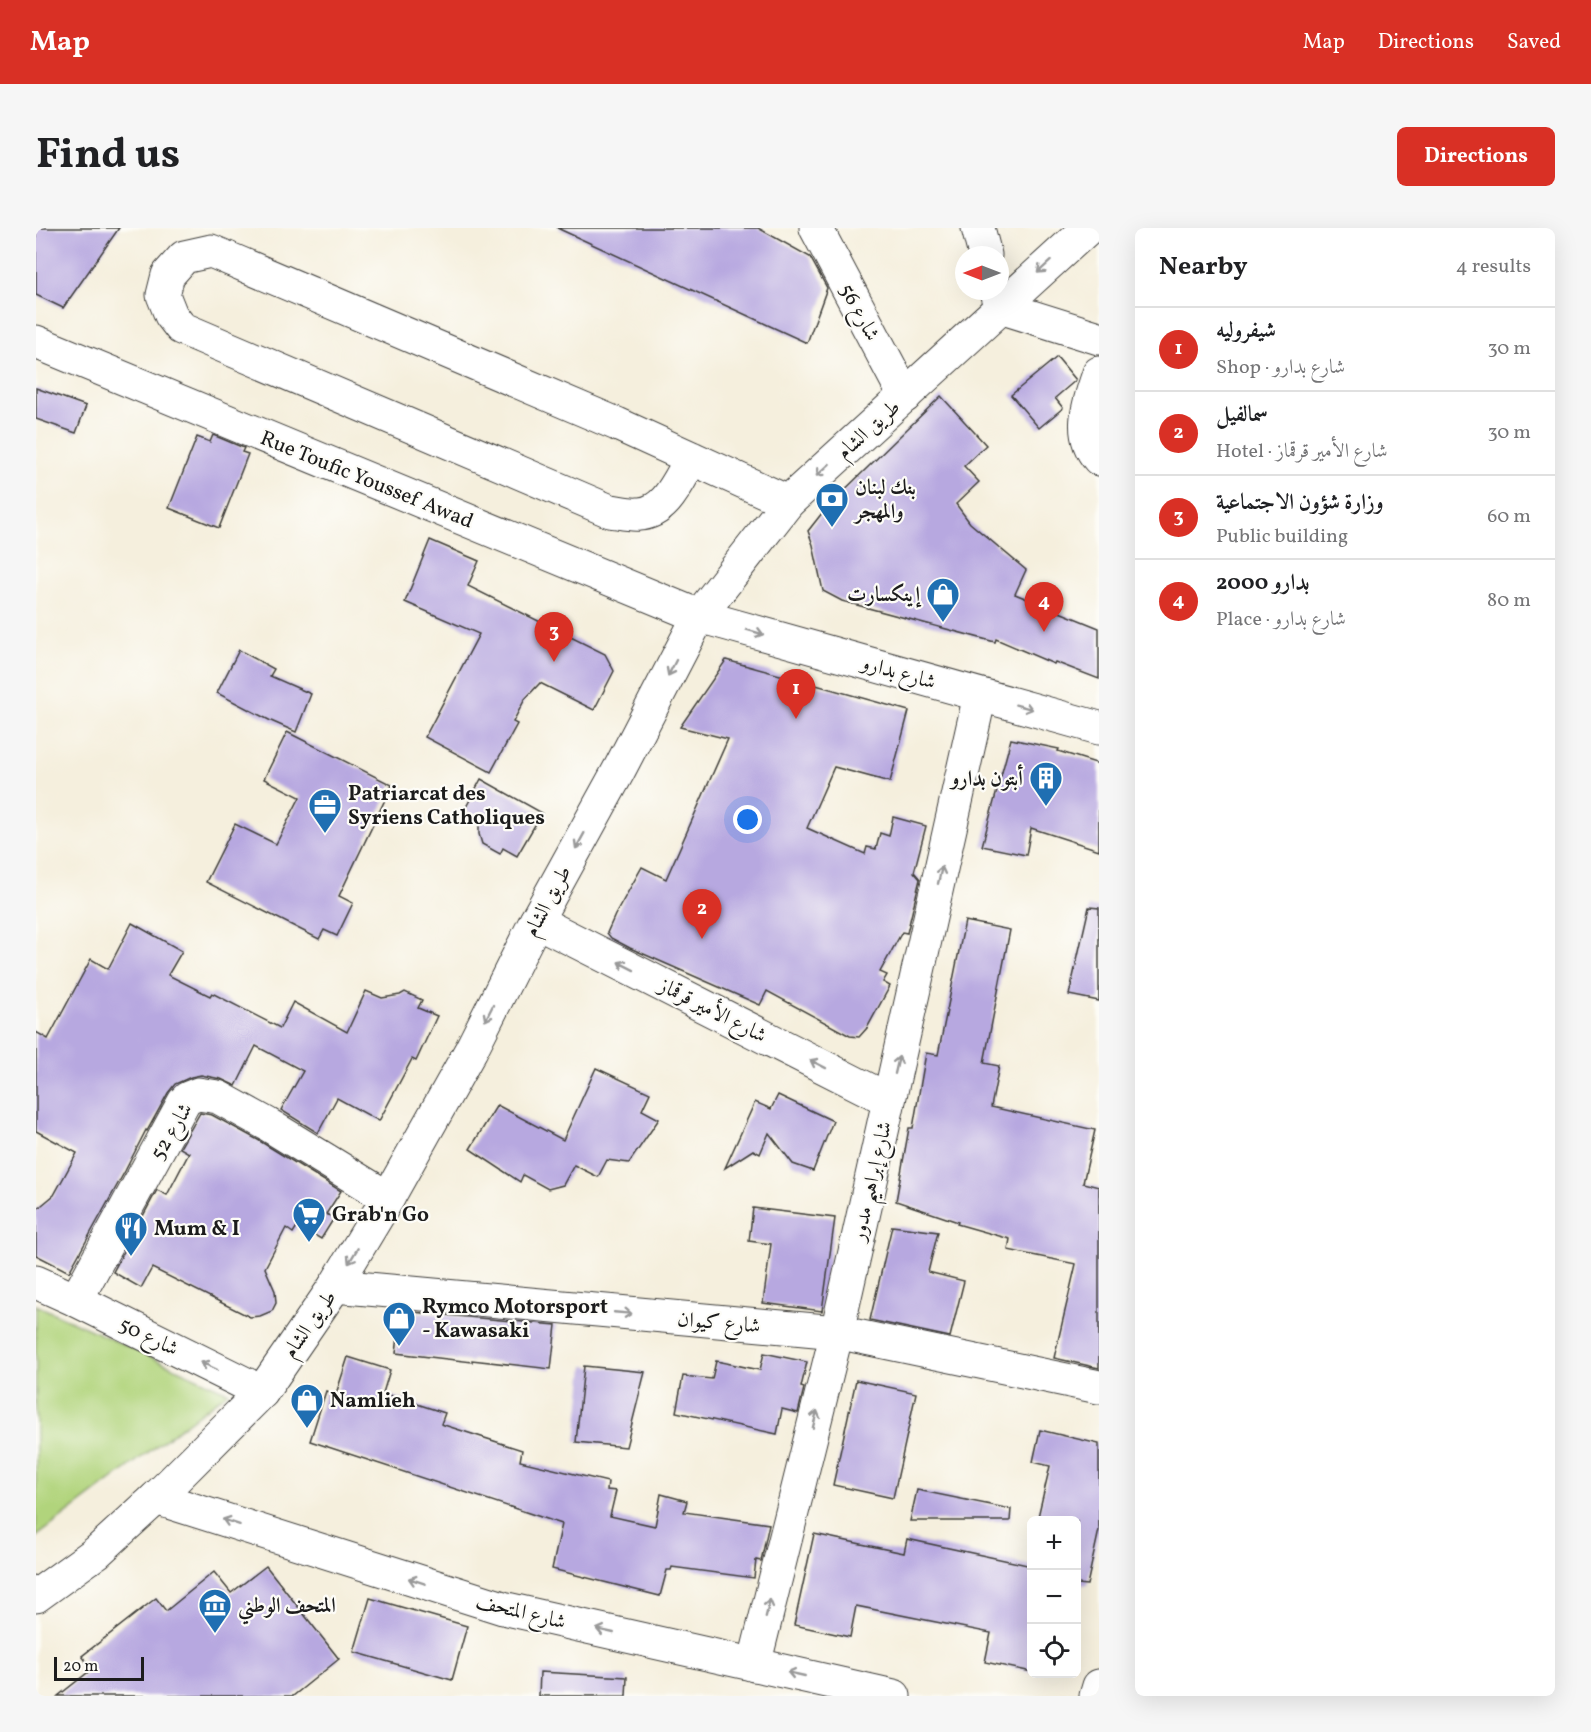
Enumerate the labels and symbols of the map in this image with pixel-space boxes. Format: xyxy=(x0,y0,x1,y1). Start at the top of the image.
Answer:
north arrow xyxy=(955,246,1009,300)
one-way arrow xyxy=(1037,260,1052,274)
street label: شارع 56 xyxy=(830,279,886,348)
street label: طريق الشام xyxy=(831,394,909,468)
street label: Rue Toufic Youssef Awad xyxy=(256,424,477,536)
one-way arrow xyxy=(816,463,831,477)
place label: بنك لبنان والمهجر xyxy=(853,474,916,527)
bank icon: بنك لبنان والمهجر xyxy=(814,481,850,528)
shop icon: إينكسارت xyxy=(925,576,961,623)
place label: إينكسارت xyxy=(847,581,921,610)
pin: 4 xyxy=(1024,582,1064,632)
pin: 3 xyxy=(534,612,574,662)
one-way arrow xyxy=(745,627,764,638)
street label: شارع بدارو xyxy=(856,649,939,700)
one-way arrow xyxy=(666,659,677,677)
pin: 1 xyxy=(776,670,816,719)
one-way arrow xyxy=(1014,702,1033,713)
building icon: أبتون بدارو xyxy=(1028,760,1064,807)
place label: أبتون بدارو xyxy=(949,764,1023,794)
place label: Patriarcat des Syriens Catholiques xyxy=(348,780,545,833)
office icon: Patriarcat des Syriens Catholiques xyxy=(307,787,343,834)
your location xyxy=(733,805,762,834)
one-way arrow xyxy=(574,831,585,849)
street label: طريق الشام xyxy=(517,861,581,943)
one-way arrow xyxy=(935,865,946,885)
pin: 2 xyxy=(682,890,722,939)
one-way arrow xyxy=(617,960,635,972)
street label: شارع الأمير قرقماز xyxy=(651,969,772,1053)
one-way arrow xyxy=(483,1004,495,1022)
one-way arrow xyxy=(892,1056,903,1075)
one-way arrow xyxy=(810,1057,828,1069)
street label: شارع 52 xyxy=(144,1098,202,1167)
street label: شارع إبراهيم مدور xyxy=(844,1119,905,1247)
supermarket icon: Grab'n Go xyxy=(291,1196,327,1243)
place label: Grab'n Go xyxy=(332,1201,429,1230)
restaurant icon: Mum & I xyxy=(113,1210,149,1257)
place label: Mum & I xyxy=(154,1215,240,1244)
one-way arrow xyxy=(346,1247,358,1264)
street label: طريق الشام xyxy=(276,1285,346,1366)
place label: Rymco Motorsport - Kawasaki xyxy=(422,1293,608,1346)
shop icon: Rymco Motorsport - Kawasaki xyxy=(381,1300,417,1347)
street label: شارع كيوان xyxy=(676,1305,762,1344)
one-way arrow xyxy=(612,1308,632,1319)
street label: شارع 50 xyxy=(113,1311,183,1366)
one-way arrow xyxy=(201,1360,219,1371)
shop icon: Namlieh xyxy=(289,1382,325,1429)
place label: Namlieh xyxy=(330,1387,416,1416)
one-way arrow xyxy=(810,1409,822,1428)
one-way arrow xyxy=(222,1516,241,1527)
one-way arrow xyxy=(408,1575,427,1586)
museum icon: المتحف الوطني xyxy=(197,1587,233,1634)
street label: شارع المتحف xyxy=(472,1587,569,1640)
place label: المتحف الوطني xyxy=(238,1592,336,1625)
one-way arrow xyxy=(763,1599,775,1618)
one-way arrow xyxy=(596,1625,615,1637)
scale bar xyxy=(54,1654,144,1682)
one-way arrow xyxy=(786,1668,806,1679)

